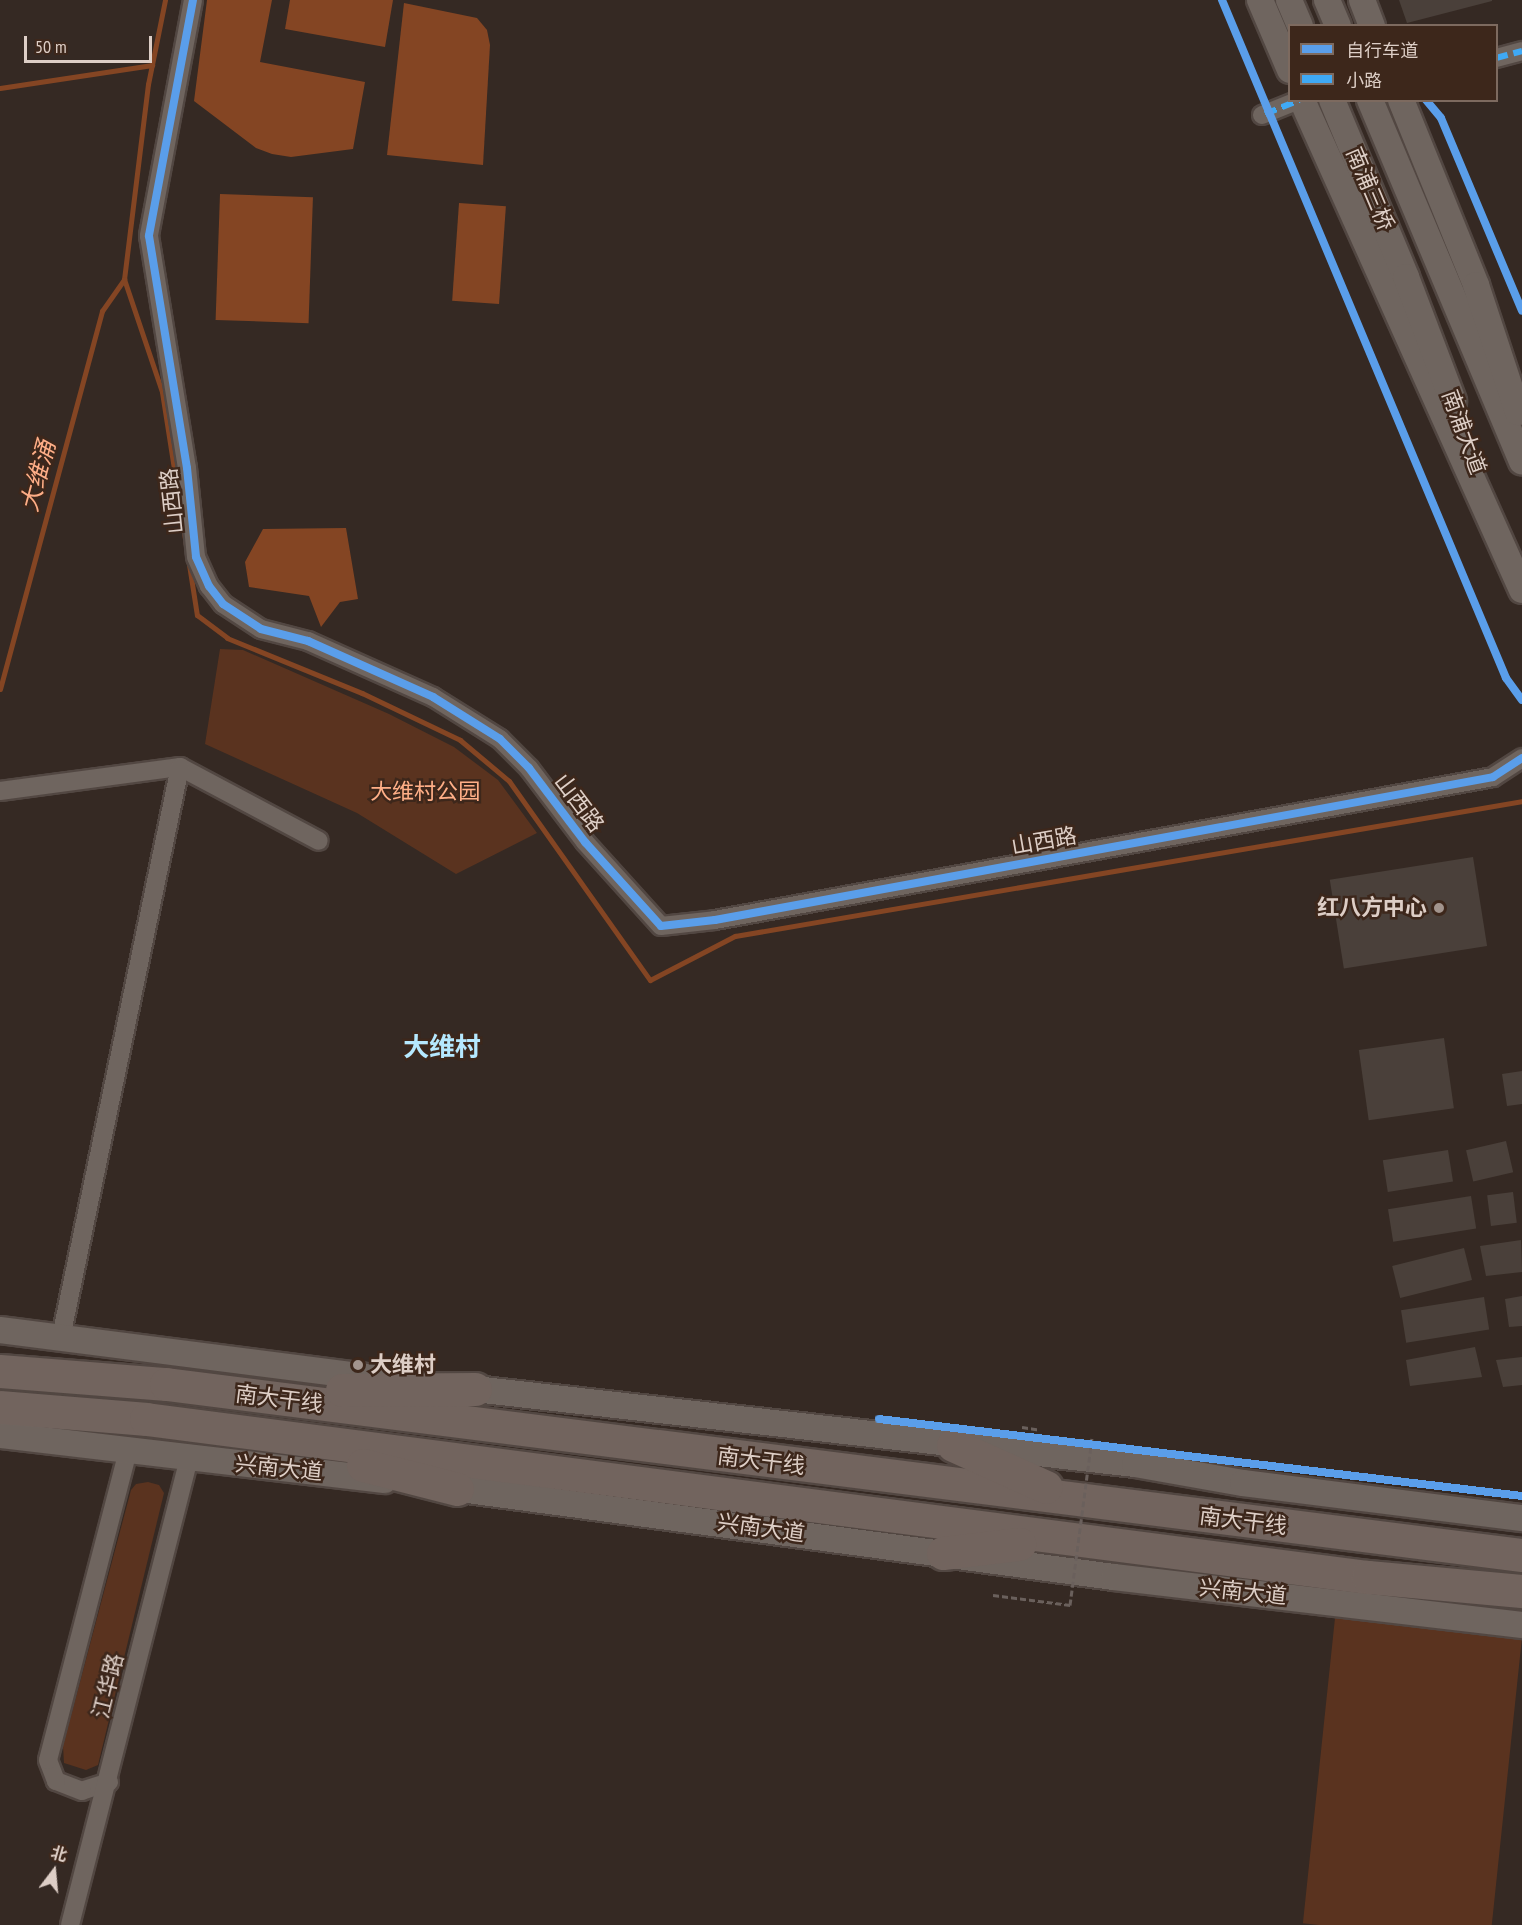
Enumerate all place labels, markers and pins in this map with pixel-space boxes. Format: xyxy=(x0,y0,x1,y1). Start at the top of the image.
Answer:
place label: 红八方中心 xyxy=(1317,895,1427,921)
marker: 红八方中心 xyxy=(1432,901,1446,915)
place label: 大维村 xyxy=(370,1352,436,1378)
marker: 大维村 xyxy=(351,1358,365,1372)

